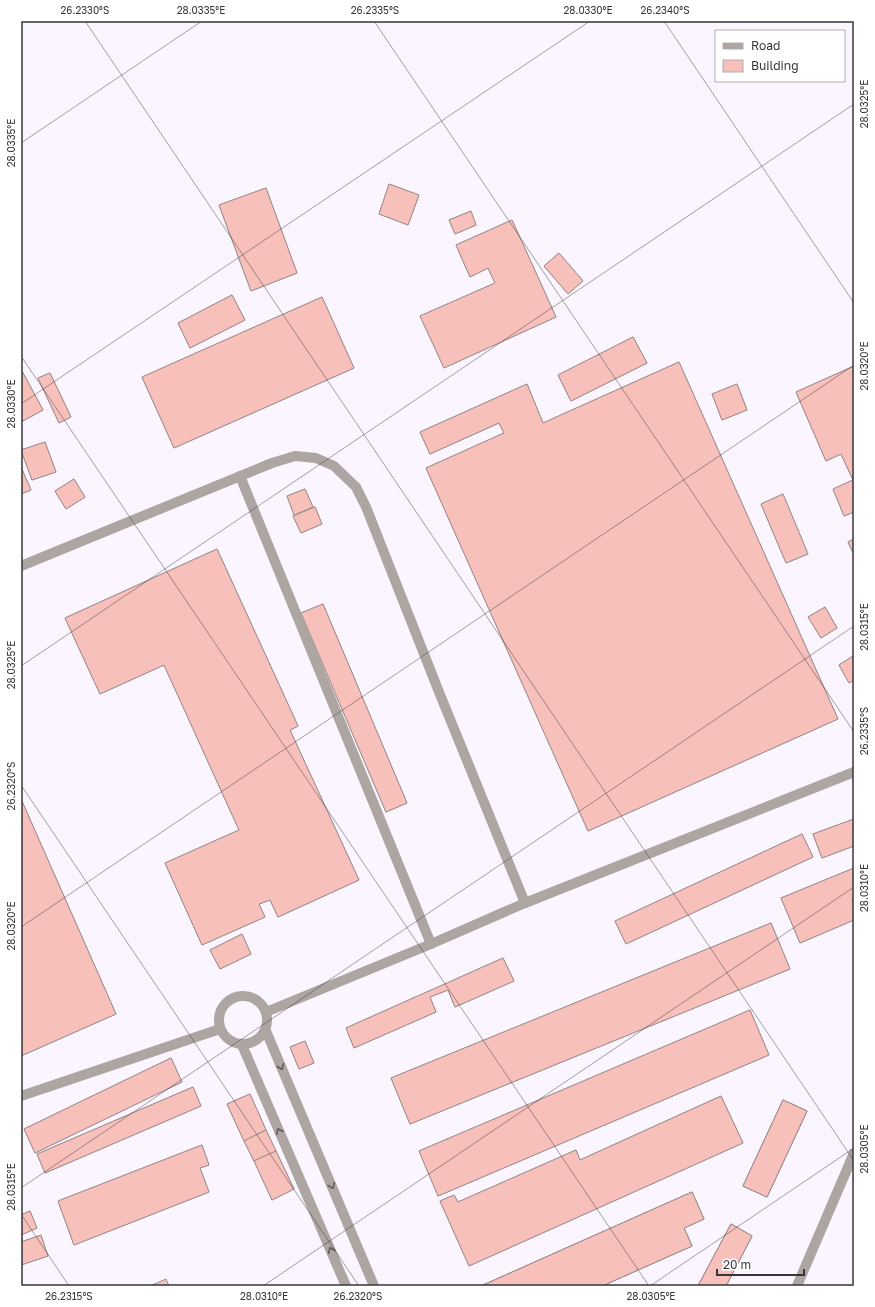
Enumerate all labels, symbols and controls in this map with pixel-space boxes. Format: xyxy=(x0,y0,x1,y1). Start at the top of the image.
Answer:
text: 26.2330°S xyxy=(61,4,109,16)
text: 28.0335°E xyxy=(177,4,225,16)
text: 26.2335°S xyxy=(351,4,399,16)
text: 28.0330°E xyxy=(564,4,613,16)
text: 26.2340°S xyxy=(640,4,690,16)
legend xyxy=(715,30,845,82)
text: Road xyxy=(751,38,780,53)
text: Building xyxy=(751,58,799,73)
text: 28.0325°E xyxy=(858,80,870,128)
text: 28.0335°E xyxy=(5,119,17,167)
text: 28.0320°E xyxy=(858,342,870,390)
text: 28.0330°E xyxy=(5,380,17,429)
text: 28.0315°E xyxy=(858,603,870,651)
text: 28.0325°E xyxy=(5,641,17,689)
text: 26.2335°S xyxy=(858,707,870,755)
text: 26.2320°S xyxy=(5,762,17,810)
text: 28.0310°E xyxy=(858,864,870,912)
text: 28.0320°E xyxy=(5,902,17,950)
one-way arrow xyxy=(276,1062,284,1070)
text: 28.0305°E xyxy=(858,1125,870,1173)
one-way arrow xyxy=(276,1127,284,1134)
text: 28.0315°E xyxy=(5,1163,17,1211)
one-way arrow xyxy=(327,1183,335,1190)
one-way arrow xyxy=(328,1247,336,1255)
scale bar xyxy=(717,1251,804,1277)
text: 20 m xyxy=(723,1257,751,1272)
text: 26.2315°S xyxy=(45,1290,93,1302)
text: 28.0310°E xyxy=(240,1290,288,1302)
text: 26.2320°S xyxy=(334,1290,382,1302)
text: 28.0305°E xyxy=(627,1290,675,1302)

